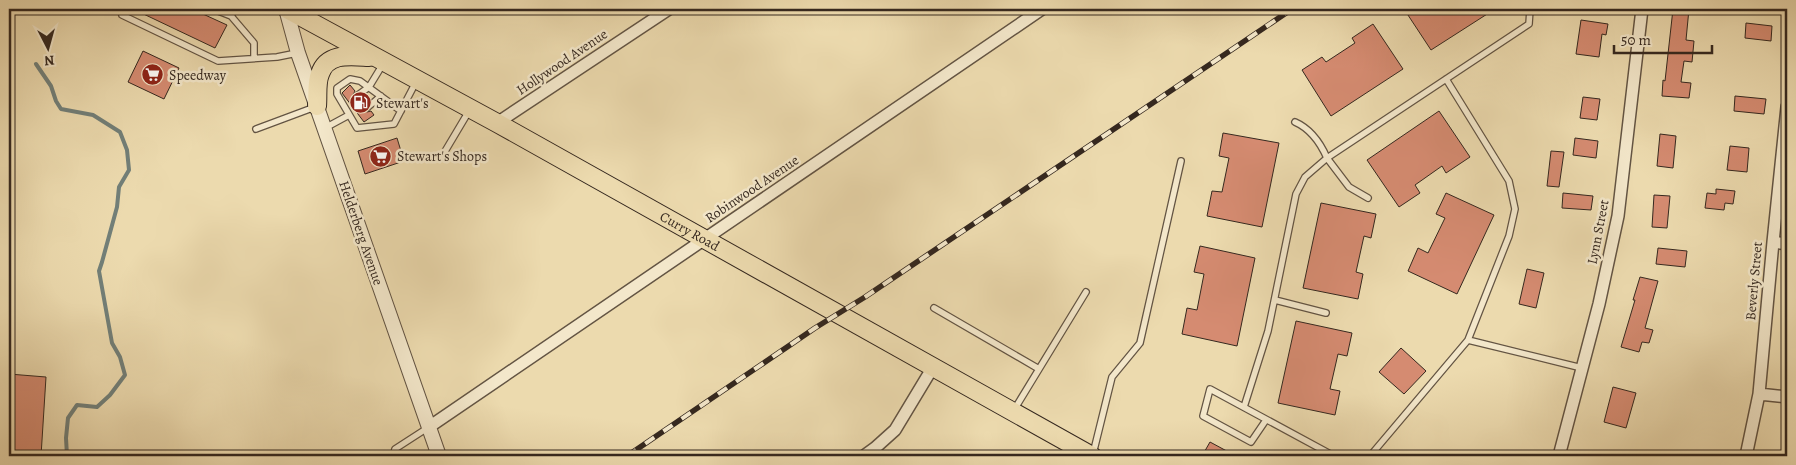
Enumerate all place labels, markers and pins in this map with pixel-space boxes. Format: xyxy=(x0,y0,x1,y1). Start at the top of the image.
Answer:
supermarket icon: Speedway xyxy=(141,63,165,87)
place label: Speedway xyxy=(169,66,227,85)
fuel station icon: Stewart's xyxy=(348,91,372,115)
place label: Stewart's xyxy=(376,94,429,113)
supermarket icon: Stewart's Shops xyxy=(369,144,393,168)
place label: Stewart's Shops xyxy=(397,147,487,166)

